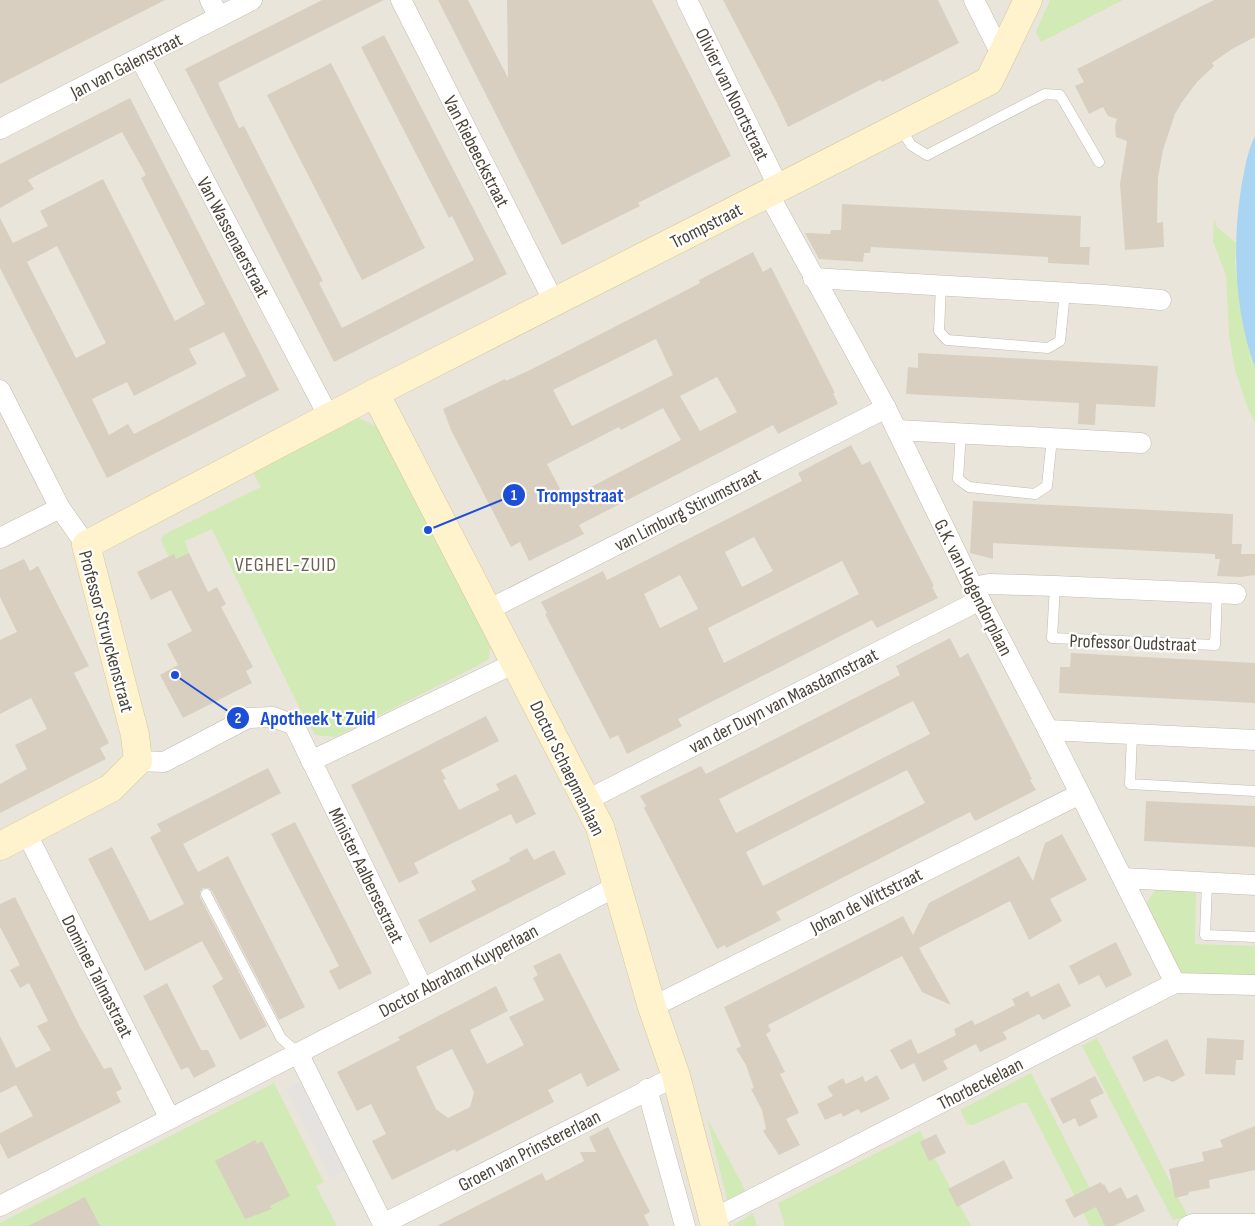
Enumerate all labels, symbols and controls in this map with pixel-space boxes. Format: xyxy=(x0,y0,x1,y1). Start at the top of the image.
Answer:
street label: Olivier van Noortstraat xyxy=(690,25,774,165)
street label: Jan van Galenstraat xyxy=(66,28,186,105)
street label: Van Riebeeckstraat xyxy=(438,92,514,212)
street label: Van Wassenaerstraat xyxy=(191,174,274,302)
street label: Trompstraat xyxy=(667,198,747,254)
street label: van Limburg Stirumstraat xyxy=(611,463,765,557)
callout: Trompstraat xyxy=(502,477,634,512)
text: Trompstraat xyxy=(536,484,624,508)
text: 1 xyxy=(511,486,517,505)
street label: G.K. van Hogendorplaan xyxy=(928,515,1017,660)
street label: Professor Struyckenstraat xyxy=(73,548,138,715)
district label: VEGHEL-ZUID xyxy=(235,553,337,577)
street label: Professor Oudstraat xyxy=(1069,630,1197,657)
street label: van der Duyn van Maasdamstraat xyxy=(685,643,882,759)
street label: Doctor Schaepmanlaan xyxy=(524,697,609,840)
callout: Apotheek 't Zuid xyxy=(225,700,385,735)
text: Apotheek 't Zuid xyxy=(260,707,375,731)
text: 2 xyxy=(235,709,241,728)
street label: Minister Aalbersestraat xyxy=(323,804,408,947)
street label: Johan de Wittstraat xyxy=(806,863,927,940)
street label: Dominee Talmastraat xyxy=(56,912,138,1042)
street label: Doctor Abraham Kuyperlaan xyxy=(375,920,542,1023)
street label: Thorbeckelaan xyxy=(934,1053,1027,1116)
street label: Groen van Prinstererlaan xyxy=(455,1106,605,1197)

